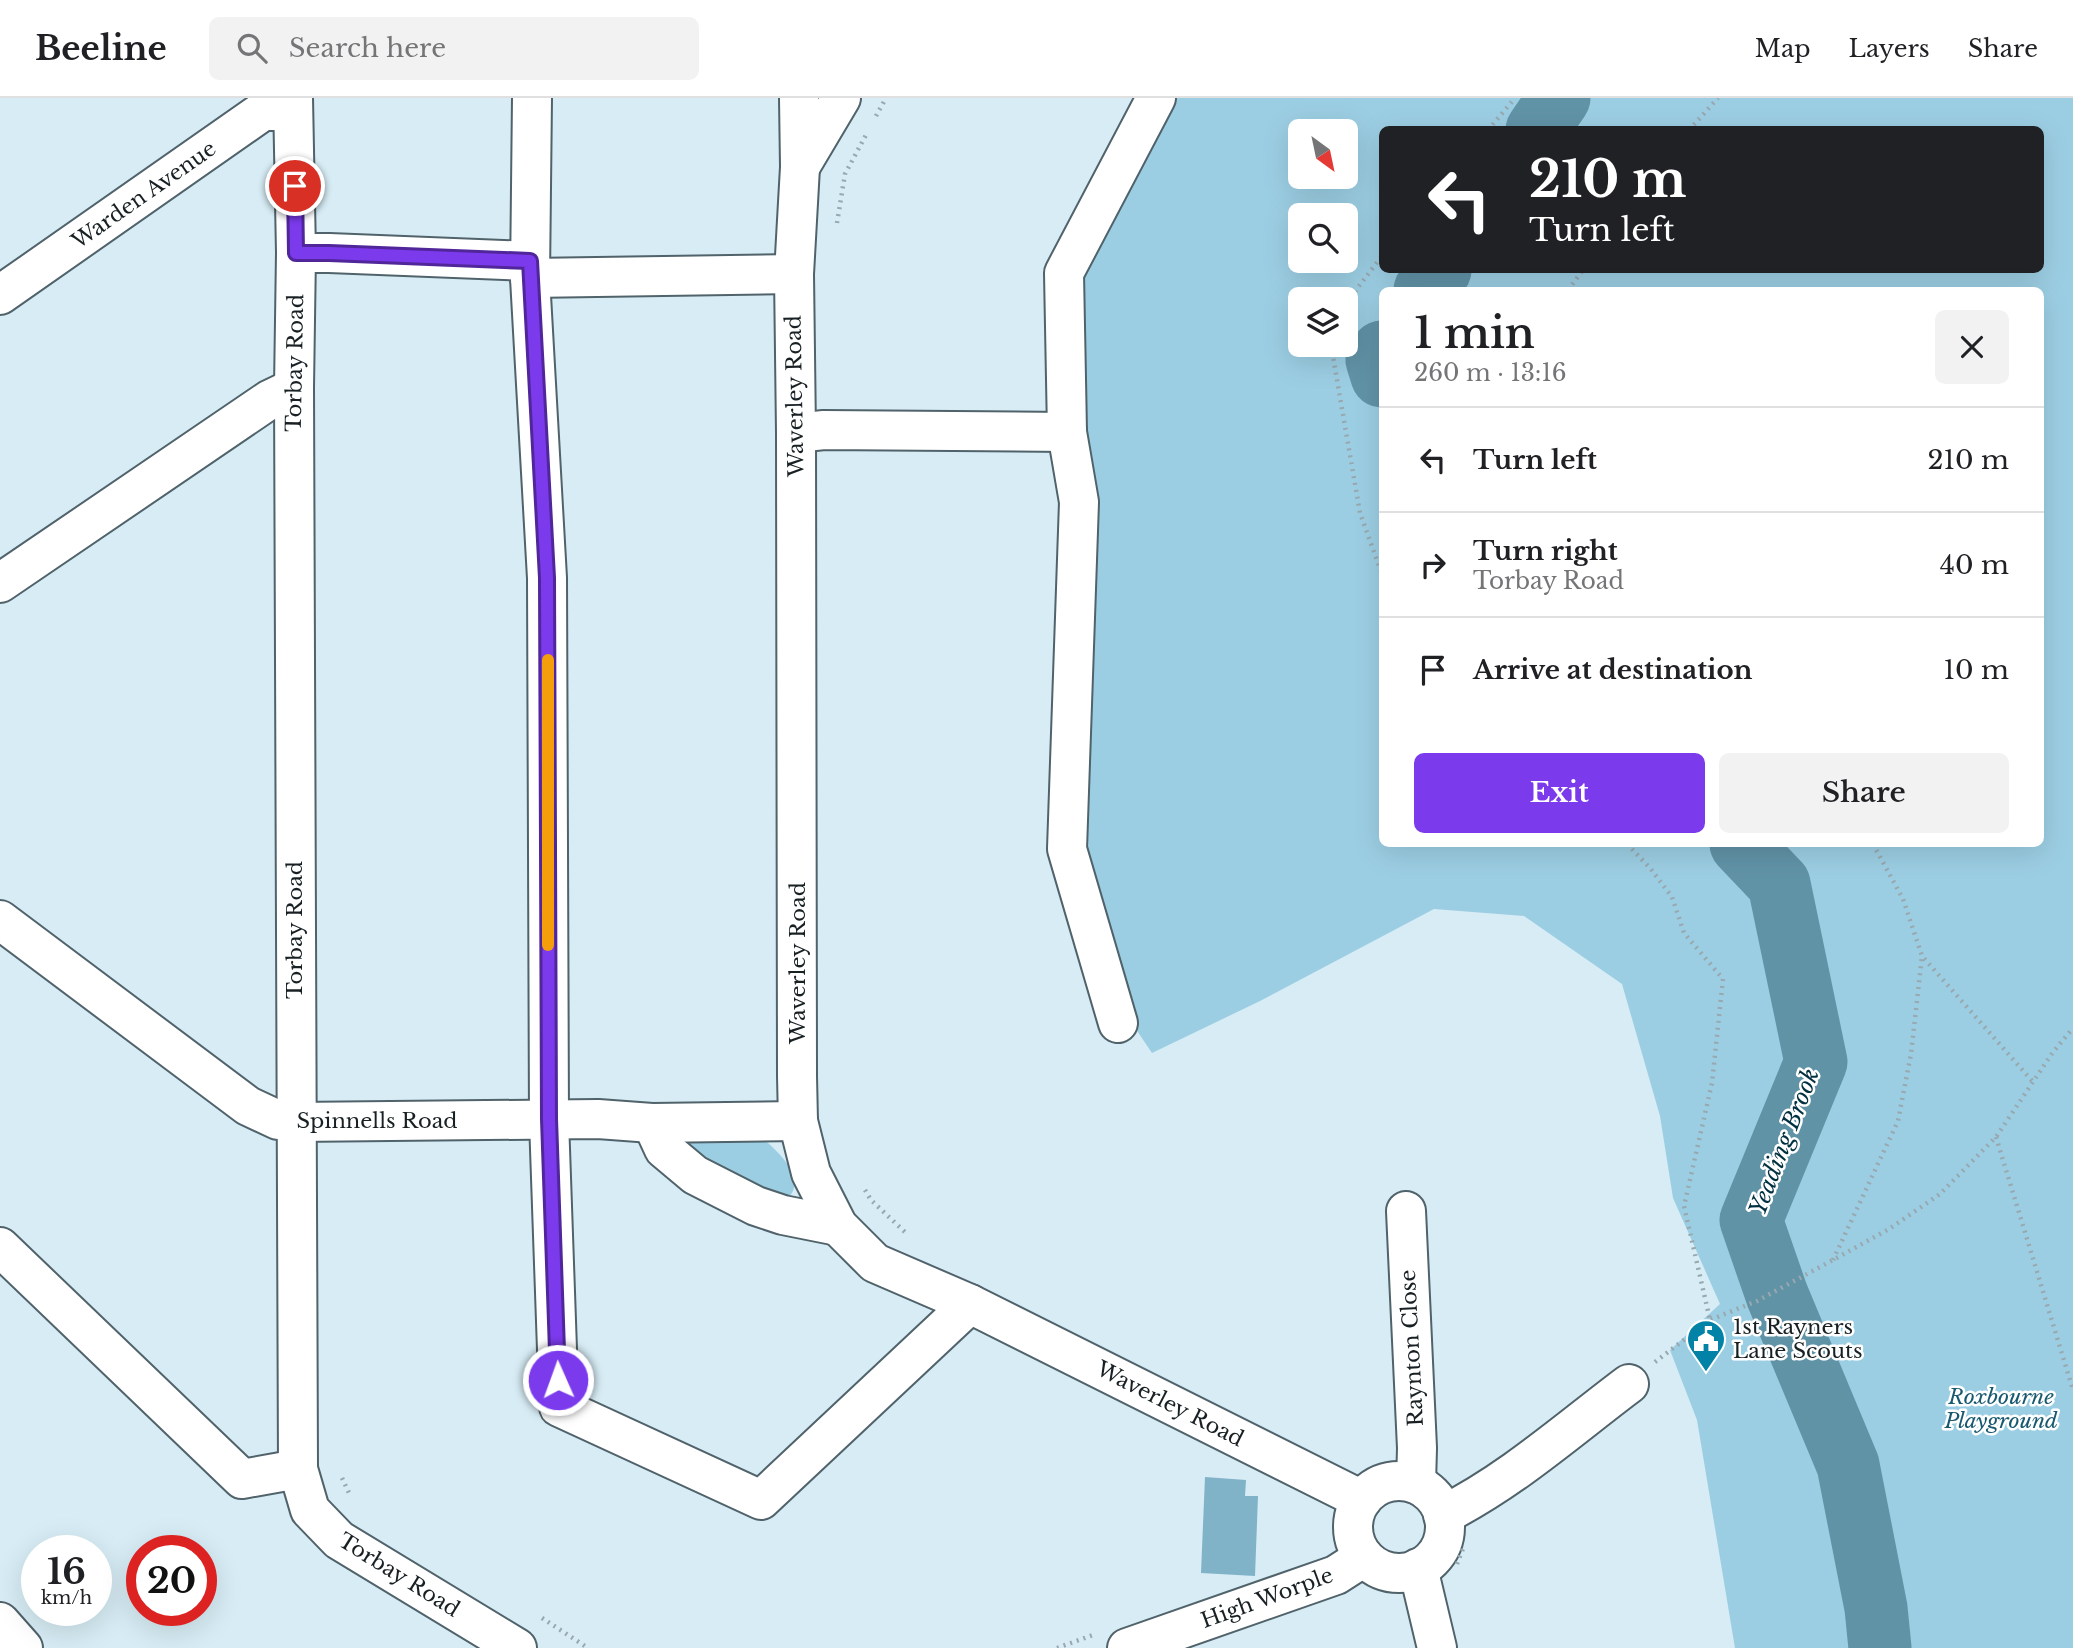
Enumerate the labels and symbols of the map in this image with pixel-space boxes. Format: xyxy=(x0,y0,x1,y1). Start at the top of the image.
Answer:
north arrow xyxy=(1288,119,1358,189)
street label: Warden Avenue xyxy=(66,136,221,255)
pin xyxy=(265,156,325,216)
street label: Torbay Road xyxy=(281,294,309,432)
street label: Waverley Road xyxy=(781,315,809,478)
street label: Torbay Road xyxy=(282,861,308,999)
street label: Waverley Road xyxy=(785,882,811,1045)
water label: Yeading Brook xyxy=(1743,1065,1825,1219)
street label: Spinnells Road xyxy=(297,1108,457,1134)
street label: Raynton Close xyxy=(1395,1269,1429,1427)
place label: 1st Rayners Lane Scouts xyxy=(1733,1314,1863,1364)
public building icon: 1st Rayners Lane Scouts xyxy=(1685,1318,1727,1373)
position arrow xyxy=(521,1343,595,1417)
street label: Waverley Road xyxy=(1091,1355,1248,1452)
park label: Roxbourne Playground xyxy=(1943,1384,2058,1434)
street label: Torbay Road xyxy=(334,1527,464,1623)
speed limit sign: 20 xyxy=(126,1535,217,1626)
street label: High Worple xyxy=(1197,1562,1337,1634)

